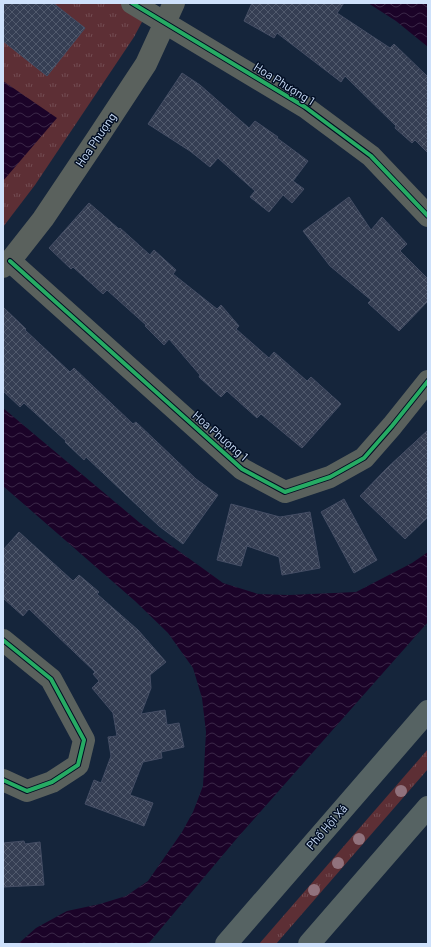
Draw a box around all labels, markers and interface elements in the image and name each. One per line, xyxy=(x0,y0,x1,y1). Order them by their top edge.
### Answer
street label: Hoa Phượng 1 xyxy=(252,59,317,107)
street label: Hoa Phượng xyxy=(72,110,118,169)
street label: Hoa Phượng 1 xyxy=(190,407,251,463)
street label: Phố Hội Xá xyxy=(303,801,350,852)

